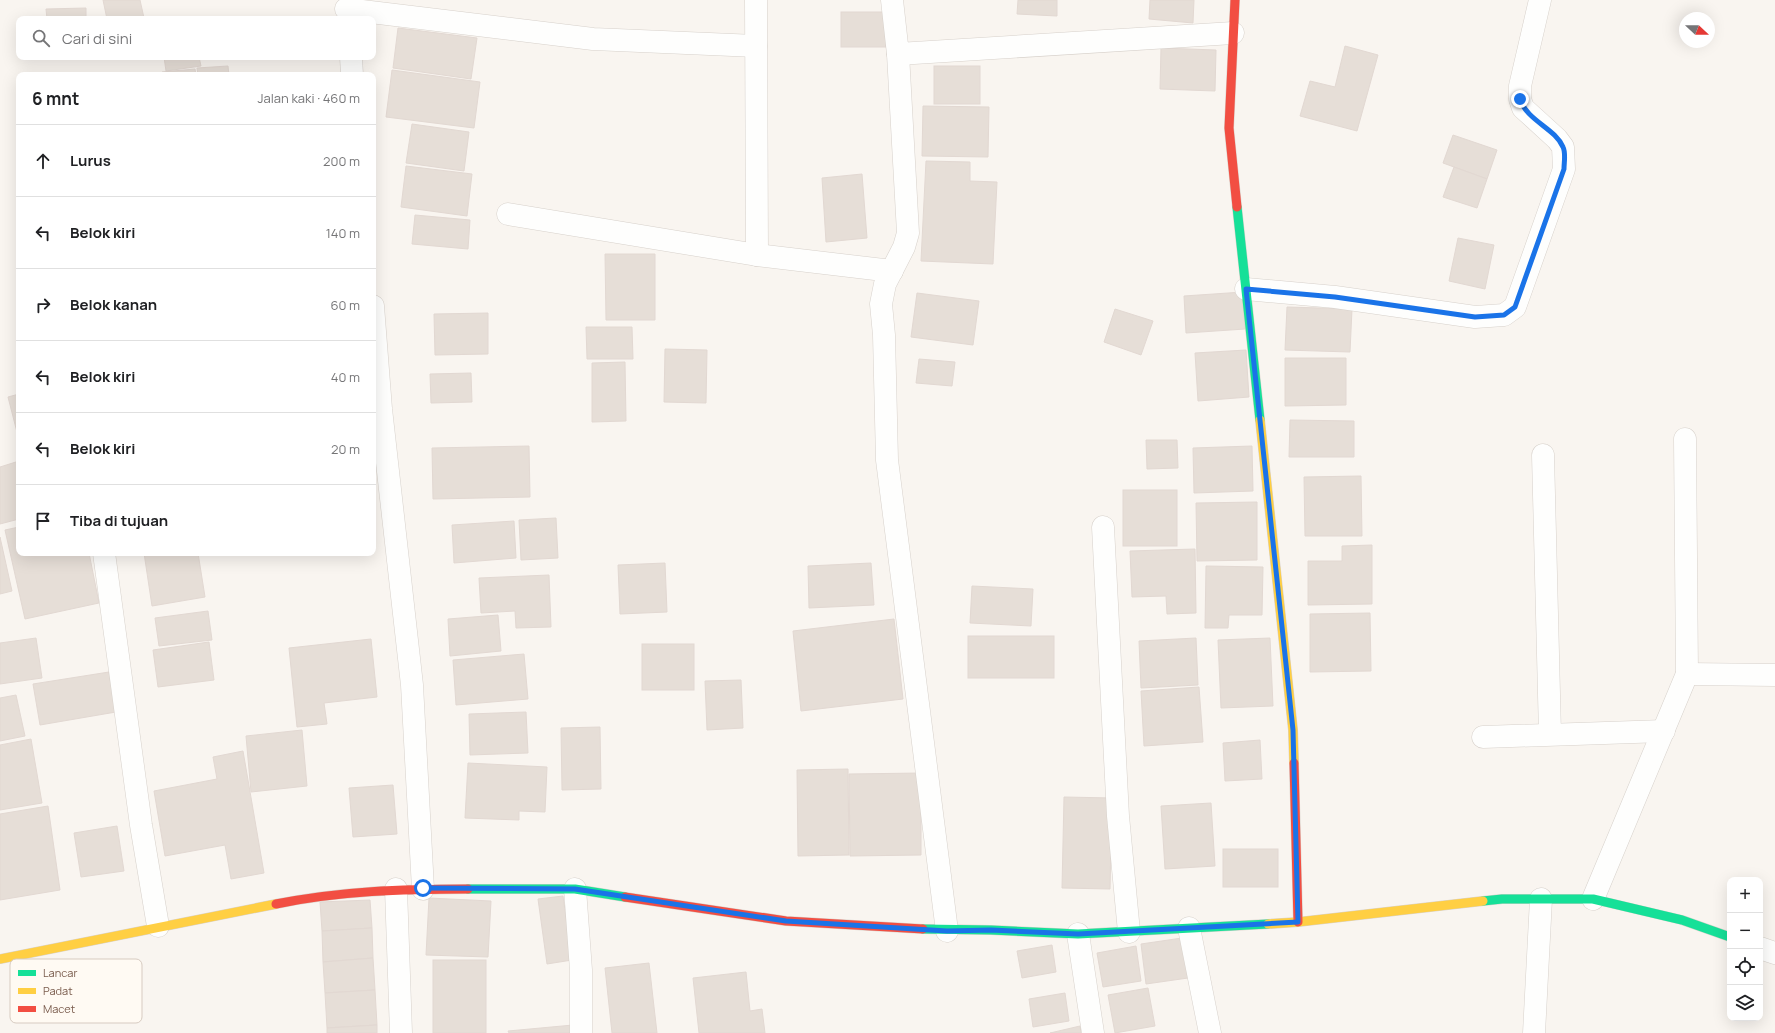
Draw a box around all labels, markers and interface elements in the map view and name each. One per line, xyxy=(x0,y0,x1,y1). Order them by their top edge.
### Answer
north arrow xyxy=(1679,12,1715,48)
search box xyxy=(16,16,376,60)
icon: search xyxy=(30,27,52,49)
text: Cari di sini xyxy=(62,28,132,49)
text: 6 mnt xyxy=(32,87,79,110)
text: Jalan kaki · 460 m xyxy=(258,89,360,107)
route end xyxy=(1511,90,1529,108)
icon: ahead xyxy=(32,150,54,172)
text: Lurus xyxy=(70,150,111,171)
text: 200 m xyxy=(323,152,360,170)
icon: left xyxy=(32,222,54,244)
text: Belok kiri xyxy=(70,222,136,243)
text: 140 m xyxy=(326,224,360,242)
icon: right xyxy=(32,294,54,316)
text: Belok kanan xyxy=(70,294,157,315)
text: 60 m xyxy=(330,296,360,314)
icon: left xyxy=(32,366,54,388)
text: Belok kiri xyxy=(70,366,136,387)
text: 40 m xyxy=(331,368,360,386)
icon: left xyxy=(32,438,54,460)
text: Belok kiri xyxy=(70,438,136,459)
text: 20 m xyxy=(331,440,360,458)
icon: arrive xyxy=(32,510,54,532)
text: Tiba di tujuan xyxy=(70,510,168,531)
map controls xyxy=(1727,877,1763,1021)
button: + xyxy=(1727,877,1763,913)
route start xyxy=(414,879,432,897)
button: − xyxy=(1727,913,1763,949)
button: locate xyxy=(1727,949,1763,985)
legend xyxy=(10,959,142,1023)
text: Lancar xyxy=(43,965,77,980)
text: Padat xyxy=(43,983,73,998)
button: layers xyxy=(1727,985,1763,1021)
text: Macet xyxy=(43,1001,75,1016)

